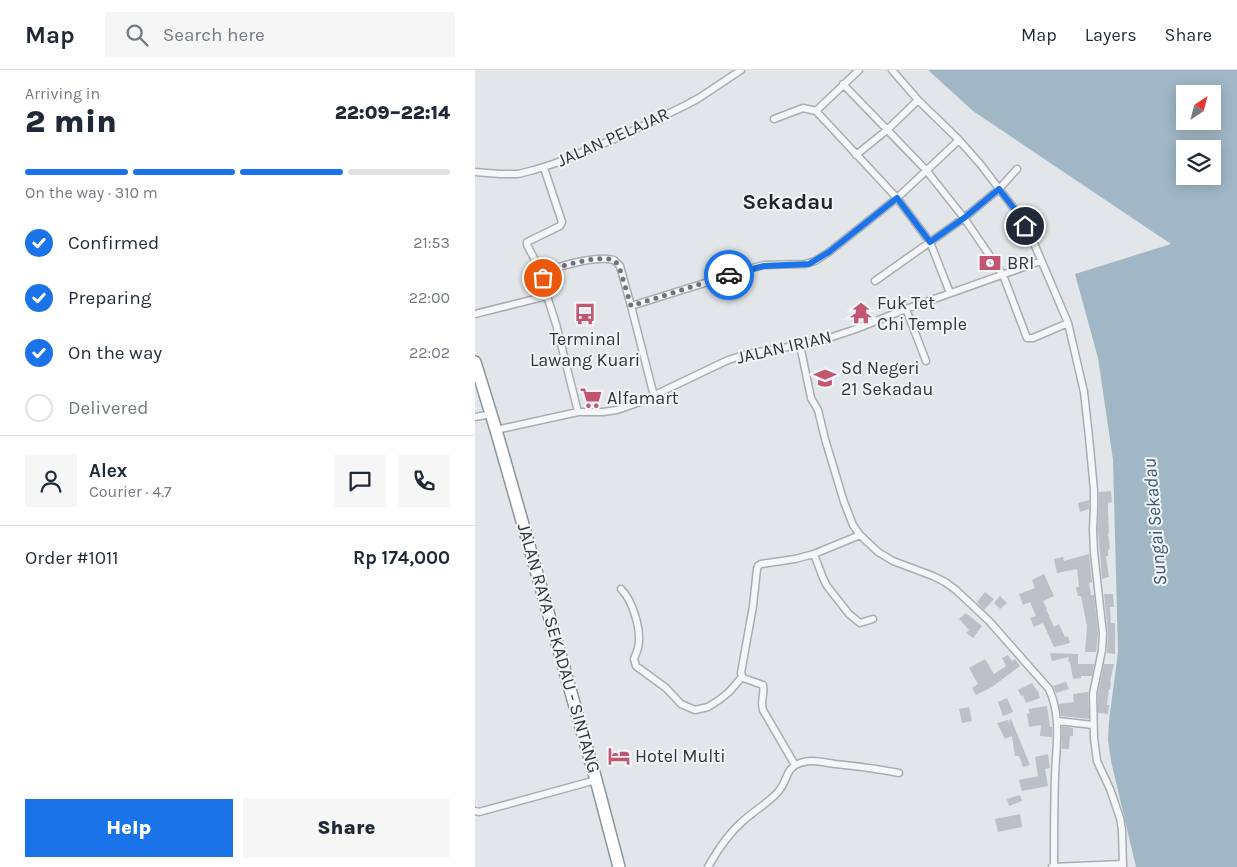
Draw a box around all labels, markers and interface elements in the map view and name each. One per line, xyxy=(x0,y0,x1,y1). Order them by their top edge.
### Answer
search box xyxy=(105,12,455,57)
text: Map xyxy=(25,21,75,49)
icon: search xyxy=(123,21,151,49)
text: Search here xyxy=(163,24,265,46)
text: Map xyxy=(1021,24,1057,46)
text: Layers xyxy=(1085,24,1137,46)
text: Share xyxy=(1165,24,1212,46)
text: Arriving in xyxy=(25,84,100,103)
north arrow xyxy=(1176,85,1221,130)
map controls xyxy=(1176,85,1221,185)
text: 22:09–22:14 xyxy=(335,102,450,124)
street label: JALAN PELAJAR xyxy=(554,102,672,172)
text: 2 min xyxy=(25,103,117,140)
button: layers xyxy=(1176,140,1221,185)
text: On the way · 310 m xyxy=(25,183,158,202)
district label: Sekadau xyxy=(742,189,834,215)
pin xyxy=(1004,205,1046,247)
icon: home xyxy=(1011,212,1039,240)
icon: check xyxy=(25,229,53,257)
text: Confirmed xyxy=(68,232,159,254)
text: 21:53 xyxy=(413,233,450,252)
courier xyxy=(704,250,754,300)
bank icon: BRI xyxy=(977,250,1003,276)
place label: BRI xyxy=(1007,252,1034,274)
pin xyxy=(522,257,564,299)
icon: car xyxy=(715,261,743,289)
icon: bag xyxy=(529,264,557,292)
icon: check xyxy=(25,284,53,312)
text: Preparing xyxy=(68,287,151,309)
text: 22:00 xyxy=(409,288,450,307)
place label: Fuk Tet Chi Temple xyxy=(877,292,967,335)
temple icon: Fuk Tet Chi Temple xyxy=(848,300,874,326)
bus stop icon: Terminal Lawang Kuari xyxy=(572,301,598,327)
street label: JALAN IRIAN xyxy=(734,325,834,369)
place label: Terminal Lawang Kuari xyxy=(530,328,640,371)
icon: check xyxy=(25,339,53,367)
text: On the way xyxy=(68,342,162,364)
text: 22:02 xyxy=(409,343,450,362)
place label: Sd Negeri 21 Sekadau xyxy=(841,357,933,400)
school or university icon: Sd Negeri 21 Sekadau xyxy=(812,365,838,391)
supermarket icon: Alfamart xyxy=(578,385,604,411)
place label: Alfamart xyxy=(607,387,679,409)
text: Delivered xyxy=(68,397,148,419)
button: person xyxy=(25,455,77,507)
button: chat xyxy=(334,455,386,507)
button: phone xyxy=(398,455,450,507)
water label: Sungai Sekadau xyxy=(1138,457,1172,587)
text: Alex xyxy=(89,460,127,482)
text: Courier · 4.7 xyxy=(89,482,172,501)
street label: JALAN RAYA SEKADAU - SINTANG xyxy=(513,521,605,775)
text: Order #1011 xyxy=(25,547,119,569)
text: Rp 174,000 xyxy=(353,547,450,569)
hotel icon: Hotel Multi xyxy=(606,743,632,769)
place label: Hotel Multi xyxy=(635,745,726,767)
button: Help xyxy=(25,799,233,857)
button: Share xyxy=(243,799,450,857)

